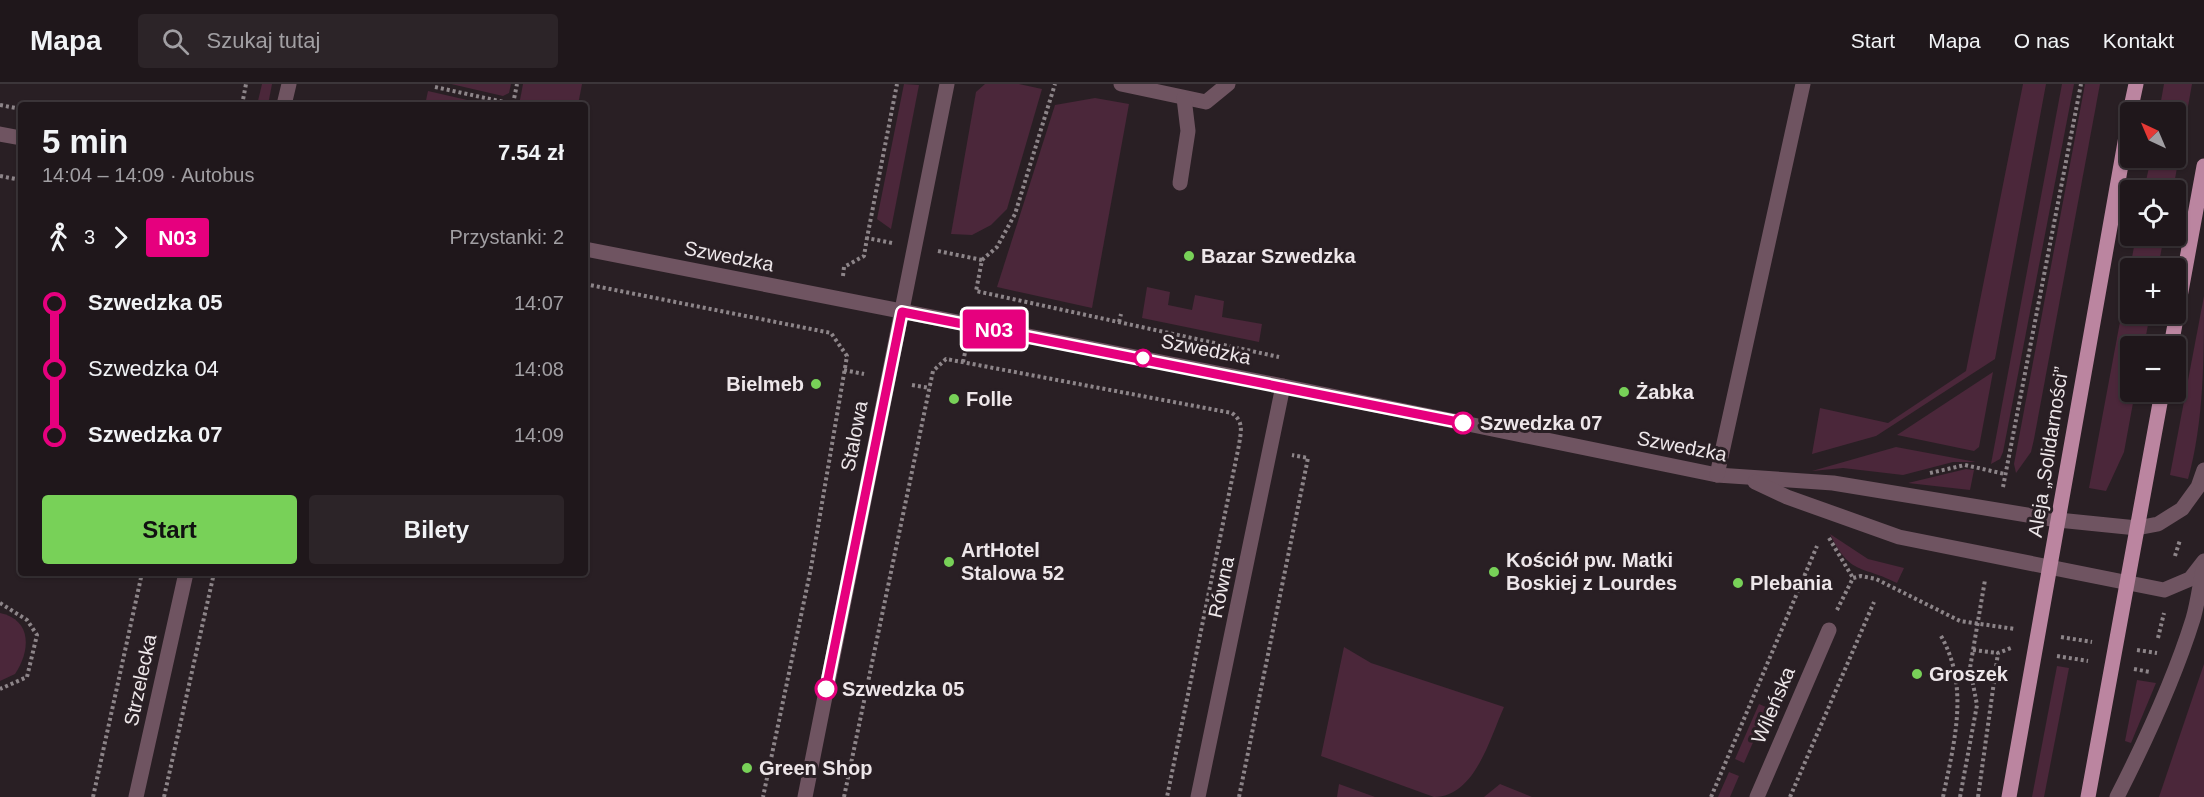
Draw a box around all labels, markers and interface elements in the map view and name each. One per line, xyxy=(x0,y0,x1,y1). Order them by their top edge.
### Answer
search box xyxy=(138,14,558,68)
text: Mapa xyxy=(30,25,102,56)
icon: search xyxy=(159,25,192,58)
text: Szukaj tutaj xyxy=(207,28,320,53)
text: Start xyxy=(1851,29,1895,52)
text: Mapa xyxy=(1928,29,1981,52)
text: O nas xyxy=(2014,29,2070,52)
text: Kontakt xyxy=(2103,29,2174,52)
north arrow xyxy=(2120,102,2186,168)
map controls xyxy=(2120,102,2186,402)
text: 5 min xyxy=(42,123,128,160)
text: 7.54 zł xyxy=(498,140,564,165)
text: 14:04 – 14:09 · Autobus xyxy=(42,164,254,186)
button: locate xyxy=(2120,180,2186,246)
icon: walk xyxy=(42,221,75,254)
icon: forward xyxy=(104,221,137,254)
text: 3 xyxy=(84,226,95,248)
text: N03 xyxy=(158,226,197,249)
text: Przystanki: 2 xyxy=(450,226,564,248)
street label: Szwedzka xyxy=(682,237,777,276)
place label: Bazar Szwedzka xyxy=(1201,245,1356,267)
marker: Bazar Szwedzka xyxy=(1182,249,1196,263)
button: + xyxy=(2120,258,2186,324)
text: Szwedzka 05 xyxy=(88,290,223,315)
text: 14:07 xyxy=(514,292,564,314)
line badge: N03 xyxy=(960,310,1028,348)
text: N03 xyxy=(975,318,1013,341)
street label: Szwedzka xyxy=(1159,330,1254,369)
button: − xyxy=(2120,336,2186,402)
unlabelled marker xyxy=(1134,349,1152,367)
text: Szwedzka 04 xyxy=(88,356,219,381)
text: 14:08 xyxy=(514,358,564,380)
street label: Aleja „Solidarności” xyxy=(2024,365,2072,539)
place label: Bielmeb xyxy=(726,373,804,395)
marker: Bielmeb xyxy=(809,377,823,391)
place label: Żabka xyxy=(1636,381,1695,403)
marker: Żabka xyxy=(1617,385,1631,399)
place label: Folle xyxy=(966,388,1013,410)
marker: Folle xyxy=(947,392,961,406)
street label: Stalowa xyxy=(836,398,872,473)
marker: Szwedzka 07 xyxy=(1452,412,1474,434)
place label: Szwedzka 07 xyxy=(1480,412,1602,434)
text: Szwedzka 07 xyxy=(88,422,223,447)
text: 14:09 xyxy=(514,424,564,446)
street label: Szwedzka xyxy=(1635,427,1730,466)
button: Start xyxy=(42,495,297,564)
button: Bilety xyxy=(309,495,564,564)
place label: ArtHotel Stalowa 52 xyxy=(961,539,1064,584)
place label: Kościół pw. Matki Boskiej z Lourdes xyxy=(1506,549,1677,594)
street label: Równa xyxy=(1204,553,1238,620)
marker: ArtHotel Stalowa 52 xyxy=(942,555,956,569)
marker: Kościół pw. Matki Boskiej z Lourdes xyxy=(1487,565,1501,579)
place label: Plebania xyxy=(1750,572,1833,594)
marker: Plebania xyxy=(1731,576,1745,590)
street label: Strzelecka xyxy=(120,631,161,728)
street label: Wileńska xyxy=(1747,663,1799,747)
place label: Groszek xyxy=(1929,663,2009,685)
marker: Groszek xyxy=(1910,667,1924,681)
marker: Szwedzka 05 xyxy=(815,678,837,700)
place label: Szwedzka 05 xyxy=(842,678,964,700)
place label: Green Shop xyxy=(759,757,872,779)
marker: Green Shop xyxy=(740,761,754,775)

